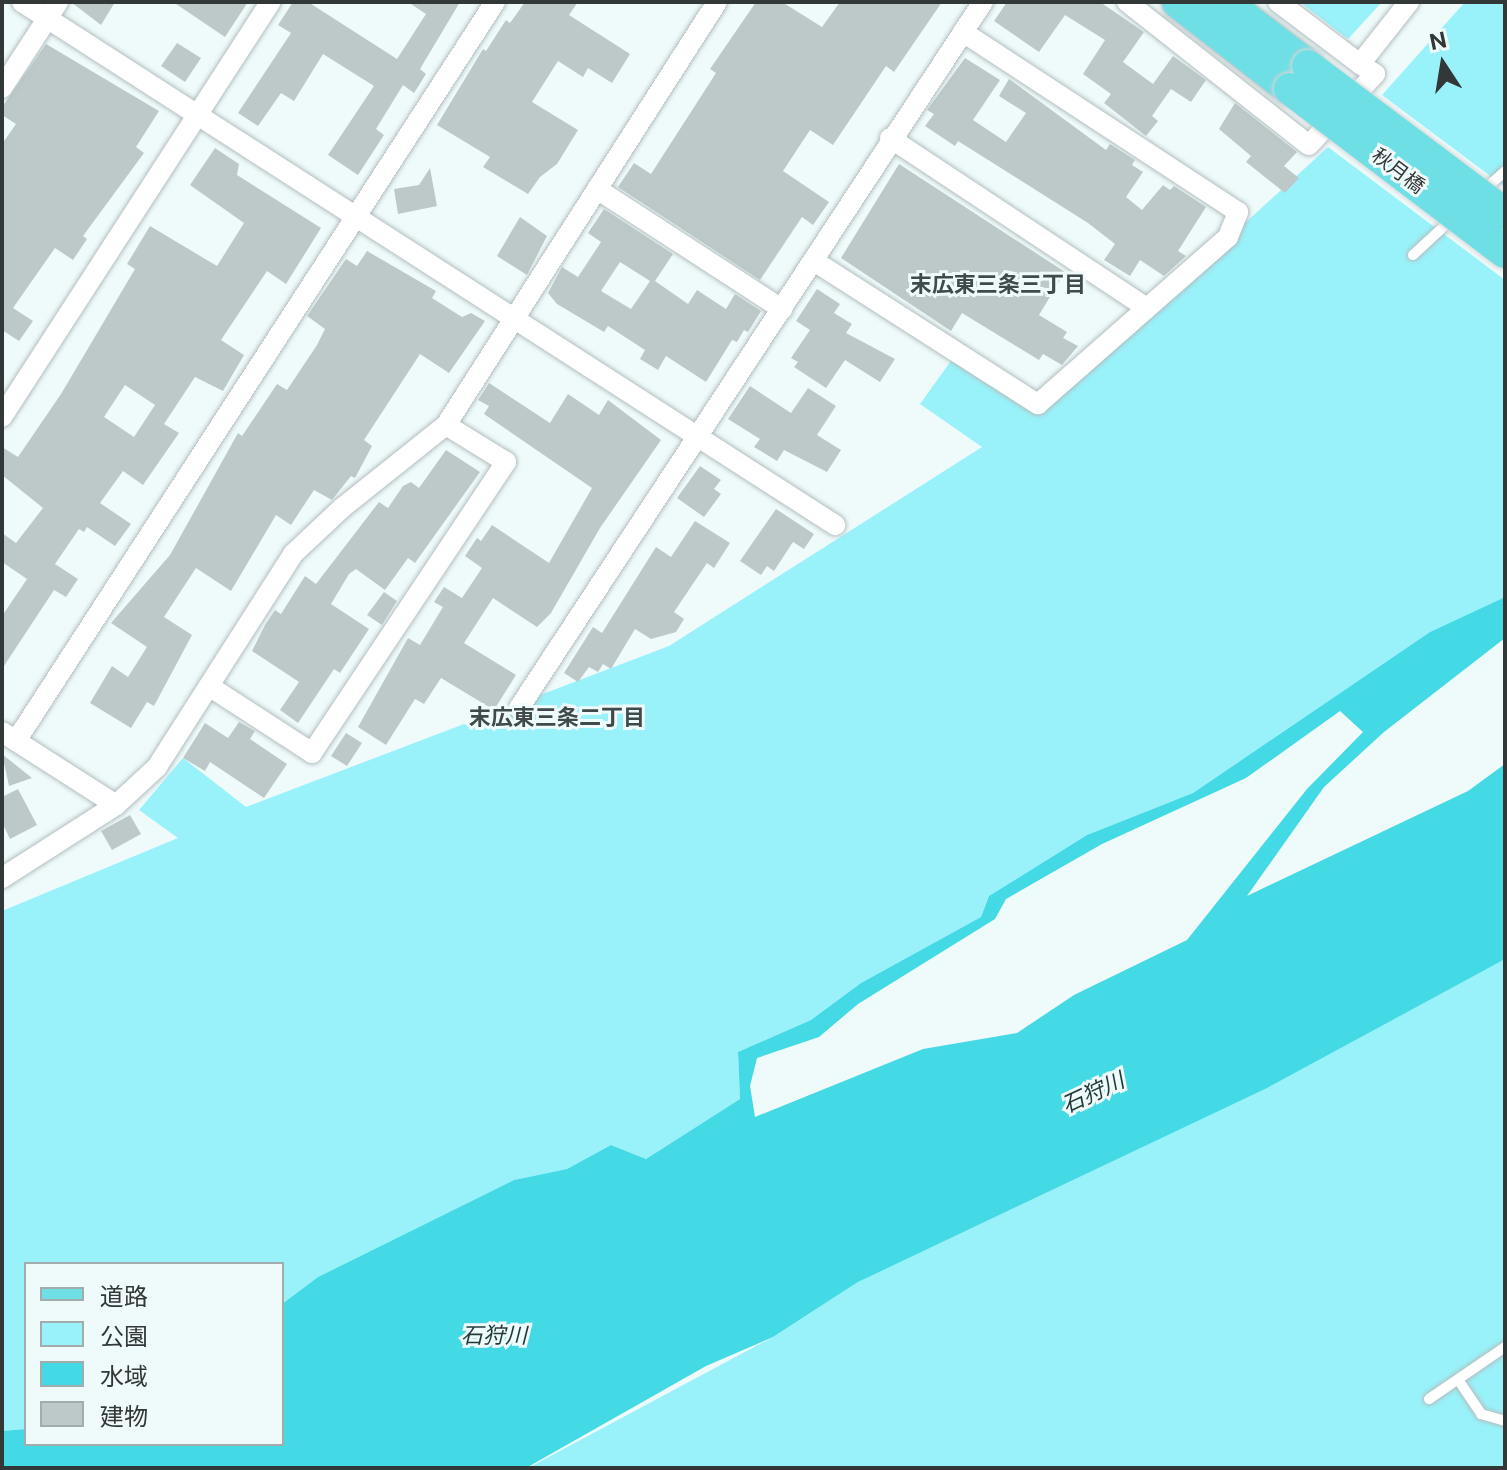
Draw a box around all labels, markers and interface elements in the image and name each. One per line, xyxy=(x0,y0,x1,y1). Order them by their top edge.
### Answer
north arrow xyxy=(1403,24,1483,104)
text: N xyxy=(1427,26,1449,55)
street label: 秋月橋 xyxy=(1367,143,1429,199)
district label: 末広東三条三丁目 xyxy=(910,272,1086,298)
district label: 末広東三条二丁目 xyxy=(469,705,645,731)
water label: 石狩川 xyxy=(1058,1067,1128,1119)
legend xyxy=(24,1262,284,1446)
text: 道路 xyxy=(100,1282,148,1310)
text: 公園 xyxy=(100,1322,148,1350)
water label: 石狩川 xyxy=(461,1323,527,1349)
text: 水域 xyxy=(100,1362,148,1390)
text: 建物 xyxy=(100,1402,148,1430)

